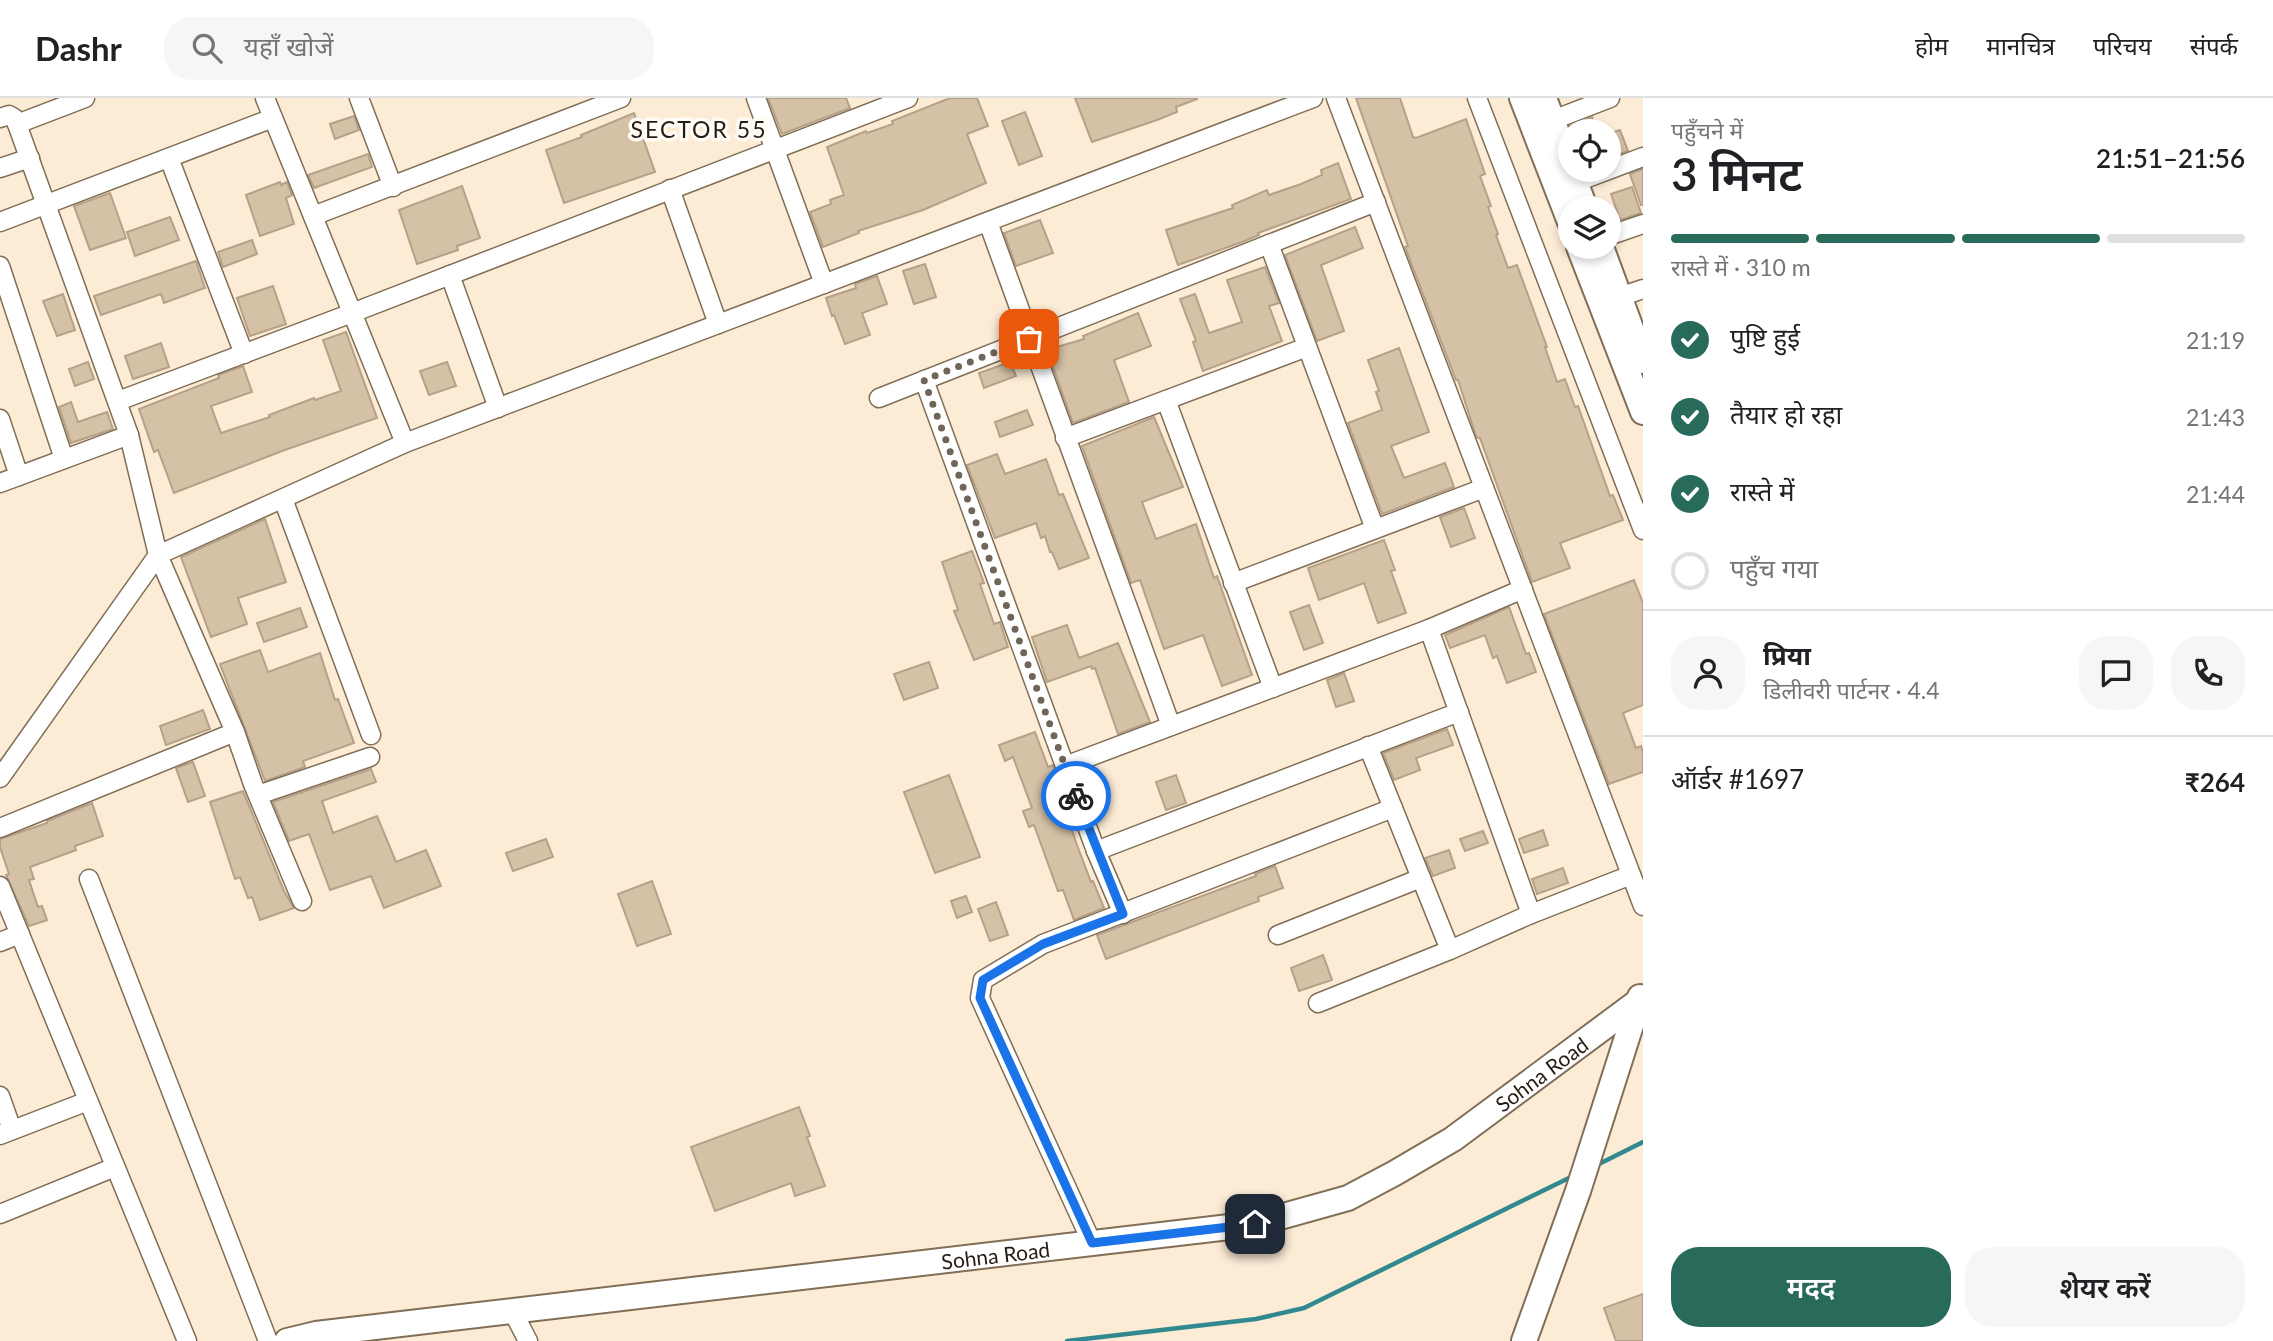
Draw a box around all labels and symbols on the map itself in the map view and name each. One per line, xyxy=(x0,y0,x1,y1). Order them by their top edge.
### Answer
district label: SECTOR 55 xyxy=(630,115,768,143)
pin xyxy=(999,309,1059,369)
courier xyxy=(1041,761,1111,831)
street label: Sohna Road xyxy=(1490,1031,1592,1116)
pin xyxy=(1225,1194,1285,1254)
street label: Sohna Road xyxy=(940,1236,1051,1273)

